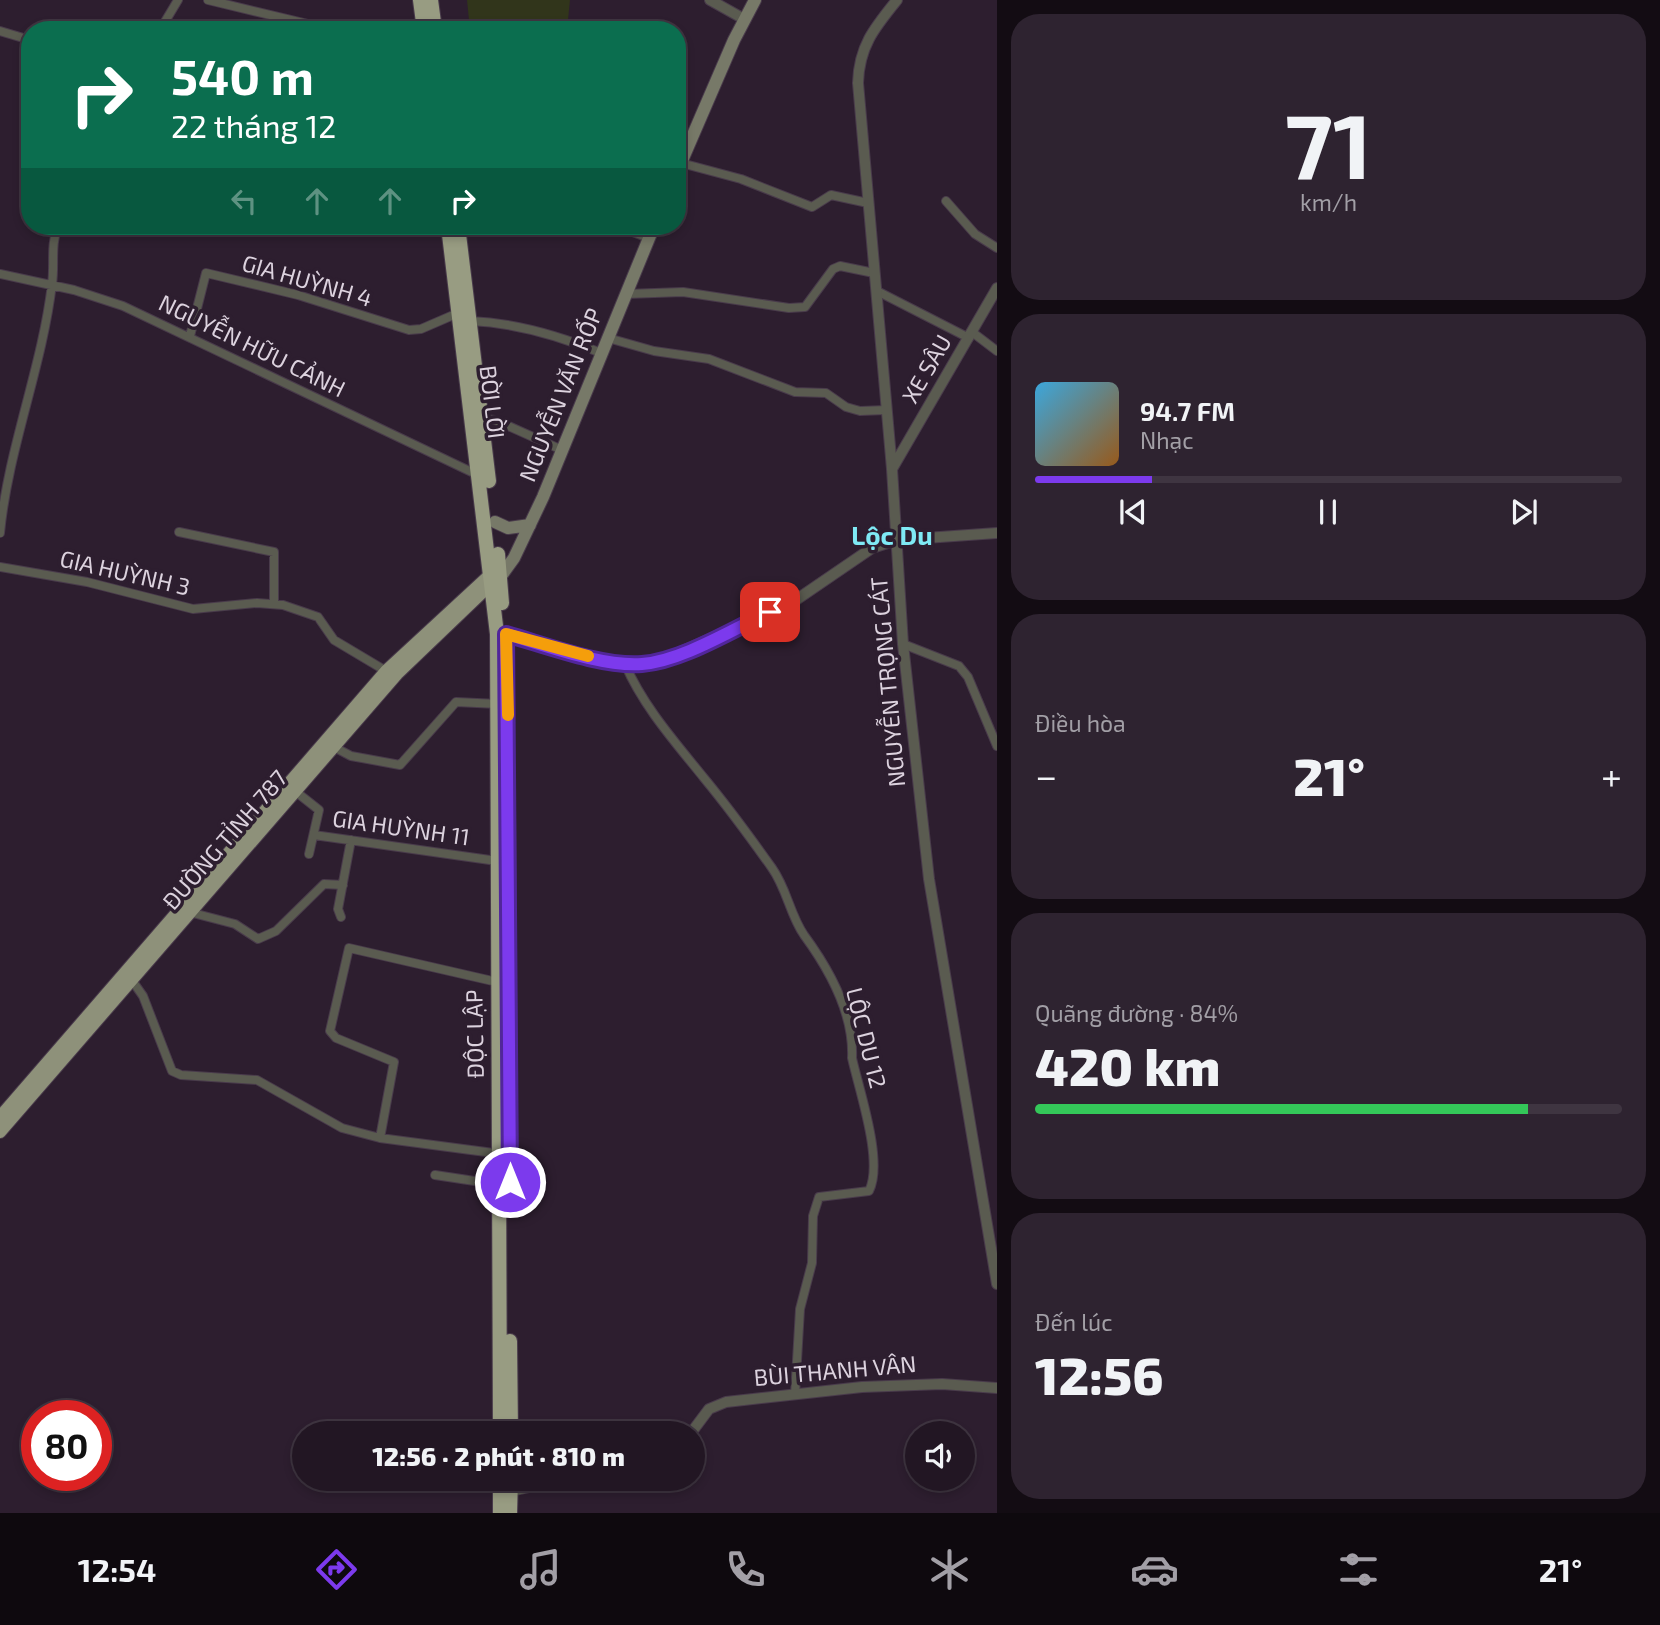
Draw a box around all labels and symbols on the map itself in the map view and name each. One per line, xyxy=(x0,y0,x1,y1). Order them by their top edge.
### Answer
street label: GIA HUỲNH 4 xyxy=(239,248,376,312)
street label: NGUYỄN HỮU CẢNH xyxy=(155,286,351,402)
street label: NGUYỄN VĂN RỐP xyxy=(511,303,608,485)
street label: XE SÂU xyxy=(895,329,957,408)
street label: BỜI LỜI xyxy=(475,364,511,440)
district label: Lộc Du xyxy=(851,519,933,550)
street label: GIA HUỲNH 3 xyxy=(57,543,193,601)
street label: NGUYỄN TRỌNG CÁT xyxy=(862,576,910,788)
pin xyxy=(740,582,800,642)
street label: ĐƯỜNG TỈNH 787 xyxy=(155,763,293,915)
street label: GIA HUỲNH 11 xyxy=(331,804,471,850)
street label: LỘC DU 12 xyxy=(841,984,893,1091)
street label: ĐỘC LẬP xyxy=(459,989,489,1079)
position arrow xyxy=(473,1145,547,1219)
street label: BÙI THANH VÂN xyxy=(752,1349,917,1391)
speed limit sign: 80 xyxy=(21,1400,112,1491)

